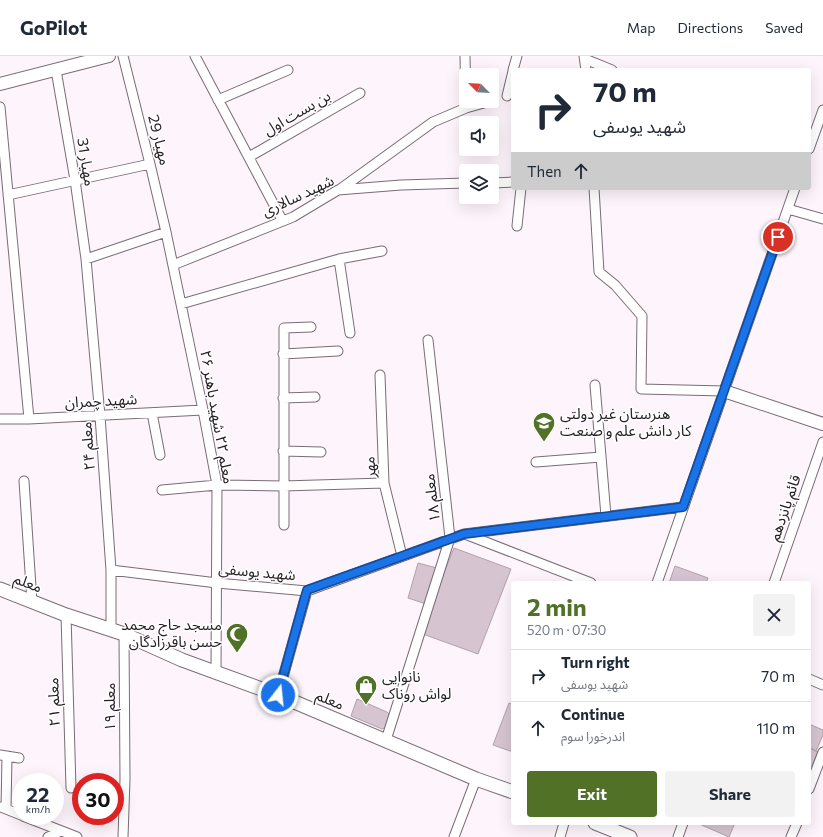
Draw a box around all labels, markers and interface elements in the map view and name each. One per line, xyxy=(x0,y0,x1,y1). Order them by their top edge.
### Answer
text: GoPilot xyxy=(20,16,87,39)
text: Map xyxy=(627,19,656,36)
text: Directions xyxy=(678,19,743,36)
text: Saved xyxy=(765,19,803,36)
north arrow xyxy=(459,68,499,108)
map controls xyxy=(459,68,499,204)
text: 70 m xyxy=(593,74,657,108)
icon: right xyxy=(527,84,579,136)
street label: بن بست اول xyxy=(260,86,334,139)
street label: مهیار 29 xyxy=(144,113,175,167)
text: شهید یوسفی xyxy=(593,115,686,137)
button: sound xyxy=(459,116,499,156)
street label: مهیار 31 xyxy=(73,136,100,188)
icon: ahead xyxy=(570,160,592,182)
text: Then xyxy=(527,162,562,180)
button: layers xyxy=(459,164,499,204)
street label: شهید سالاری xyxy=(259,170,337,221)
pin xyxy=(761,220,795,254)
icon: arrive xyxy=(767,226,789,248)
street label: معلم ۲۲ شهید باهنر ۲۶ xyxy=(194,349,239,486)
street label: شهید چمران xyxy=(64,389,138,413)
place label: هنرستان غیر دولتی کار دانش علم و صنعت xyxy=(560,404,692,442)
school or university icon: هنرستان غیر دولتی کار دانش علم و صنعت xyxy=(531,410,557,443)
street label: معلم ۲۴ xyxy=(76,421,101,471)
street label: مهر xyxy=(359,456,380,479)
street label: قائم پانزدهم xyxy=(764,472,807,544)
street label: معلم ۱۸ xyxy=(419,473,446,523)
street label: شهید یوسفی xyxy=(218,559,297,584)
street label: معلم xyxy=(11,569,45,598)
text: 2 min xyxy=(527,592,587,621)
button: close xyxy=(753,594,795,636)
place label: مسجد حاج محمد حسن باقرزادگان xyxy=(121,615,222,651)
mosque icon: مسجد حاج محمد حسن باقرزادگان xyxy=(224,621,250,654)
text: 520 m · 07:30 xyxy=(527,622,606,638)
text: Turn right xyxy=(561,653,630,671)
icon: right xyxy=(527,665,549,687)
place label: نانوایی لواش روناک xyxy=(382,667,451,703)
text: 70 m xyxy=(761,667,795,685)
shop icon: نانوایی لواش روناک xyxy=(353,673,379,706)
position arrow xyxy=(257,674,299,716)
text: شهید یوسفی xyxy=(561,676,628,692)
street label: معلم ۲۱ xyxy=(43,677,66,727)
street label: معلم ۱۹ xyxy=(100,683,121,731)
street label: معلم xyxy=(313,685,347,716)
text: Continue xyxy=(561,705,625,723)
icon: ahead xyxy=(527,717,549,739)
text: 110 m xyxy=(756,719,795,737)
text: اندرخورا سوم xyxy=(561,728,625,744)
button: Exit xyxy=(527,771,657,817)
button: Share xyxy=(665,771,795,817)
speed limit sign: 30 xyxy=(72,773,124,825)
text: 22 xyxy=(27,782,49,806)
text: km/h xyxy=(26,803,50,815)

